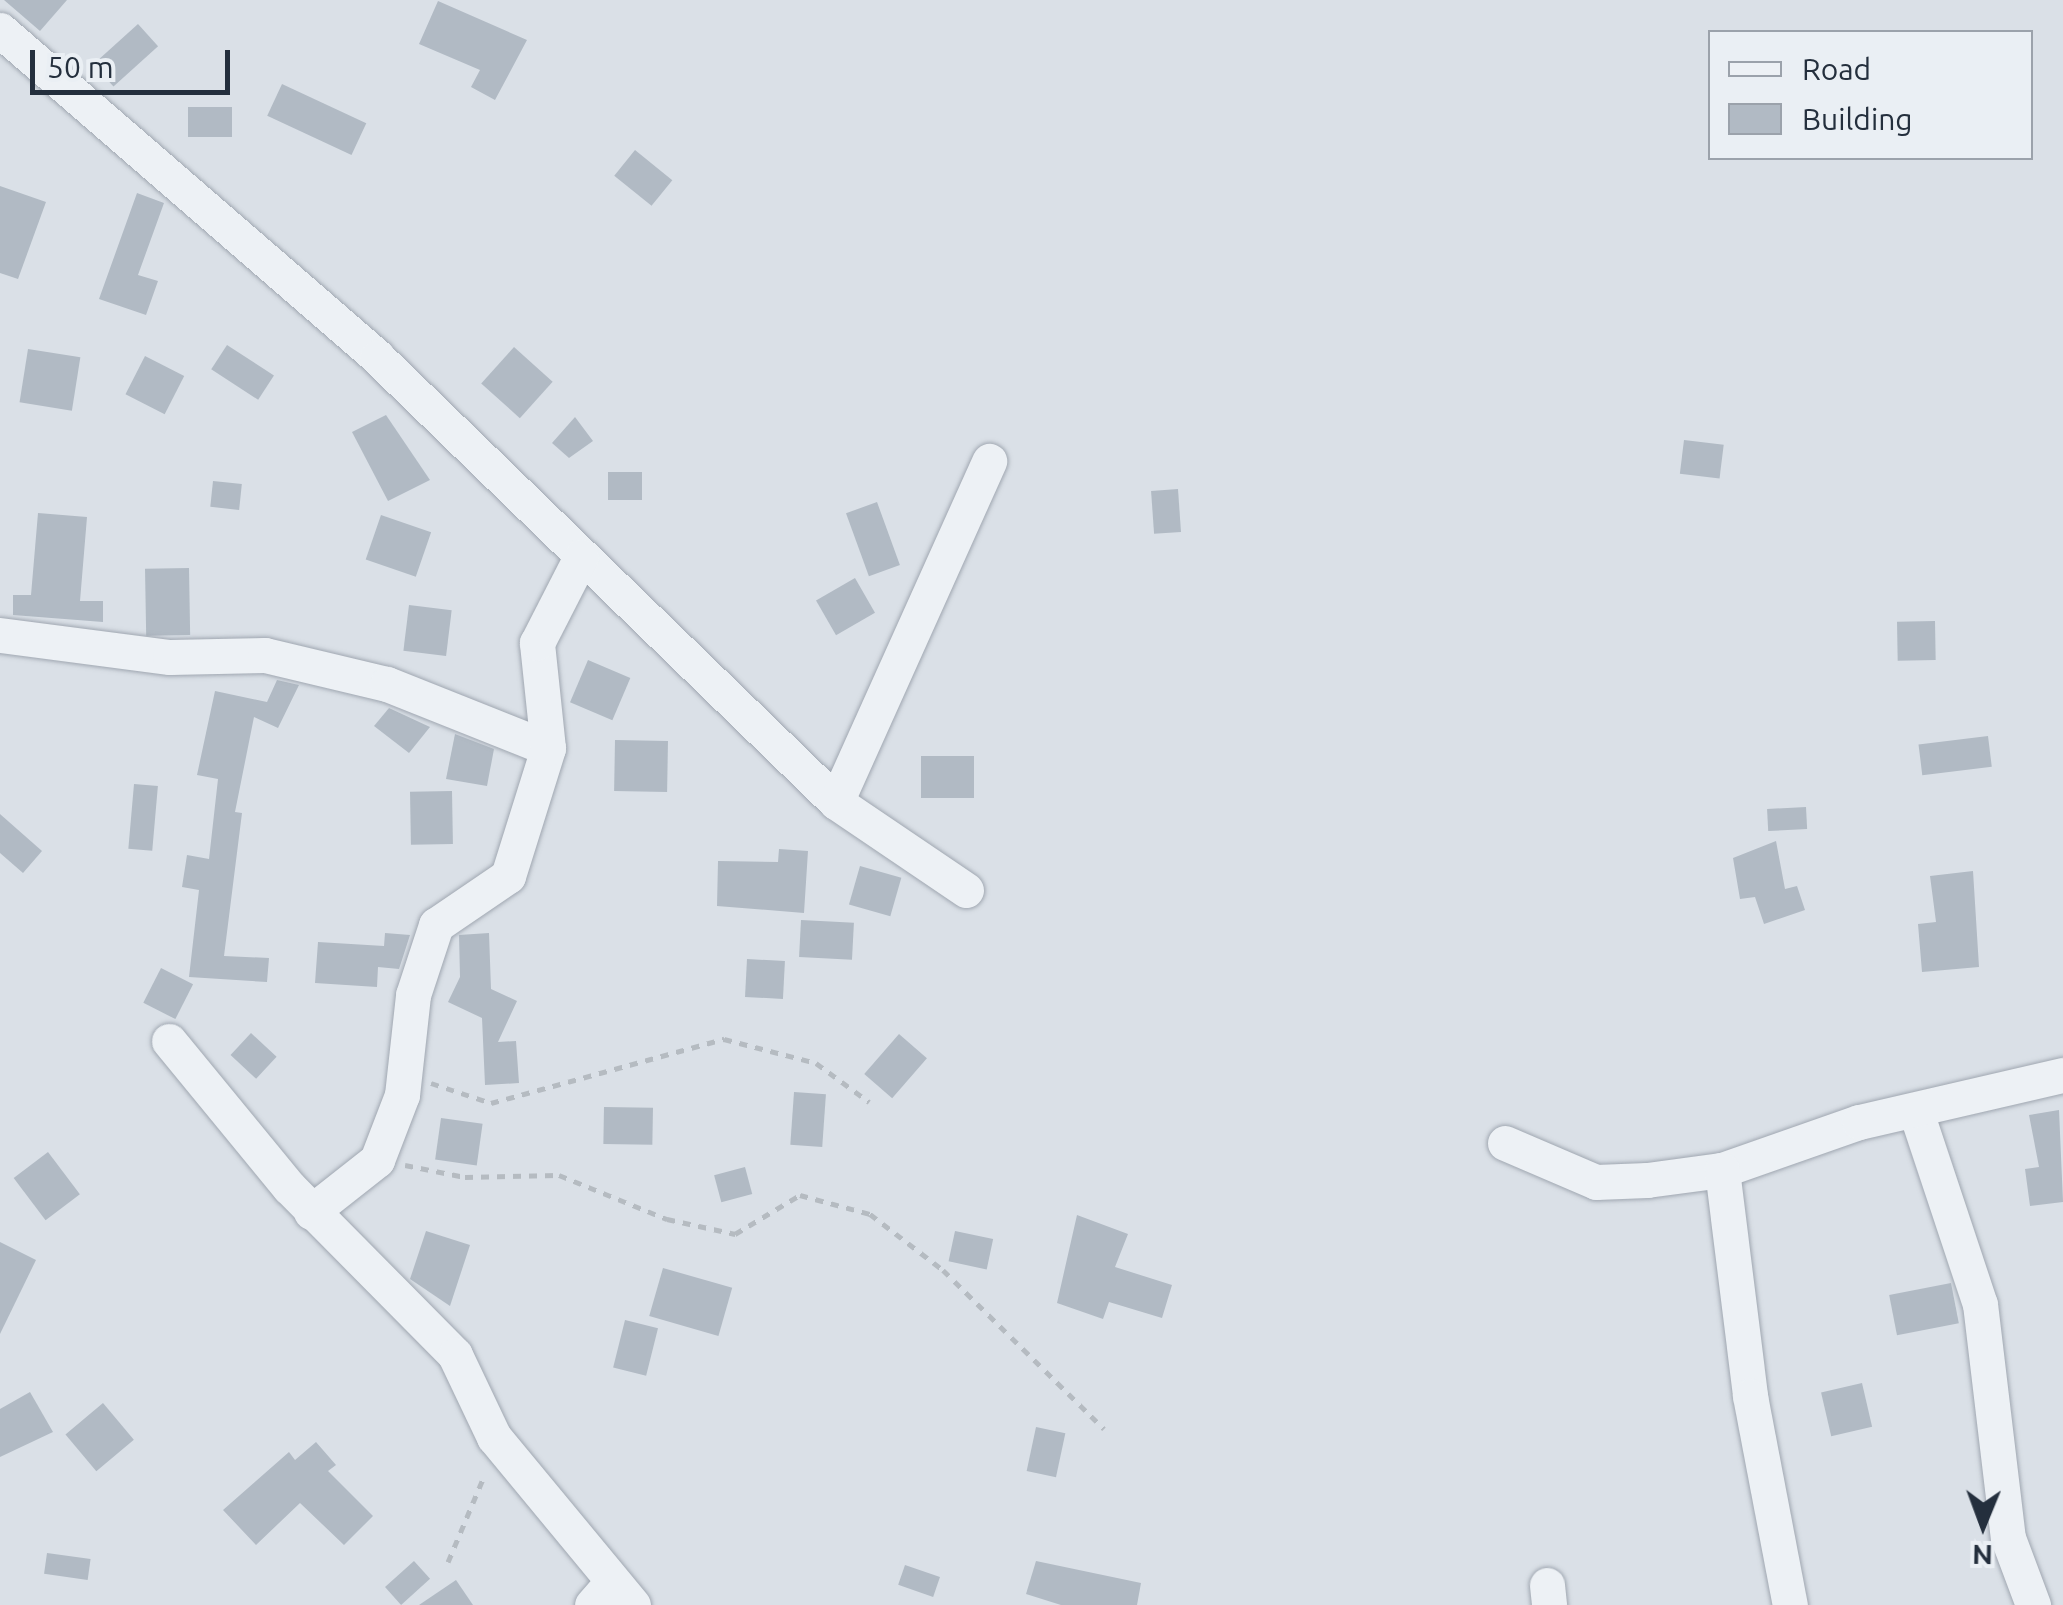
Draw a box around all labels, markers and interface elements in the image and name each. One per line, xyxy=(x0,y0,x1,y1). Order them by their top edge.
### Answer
scale bar xyxy=(35,30,235,92)
legend xyxy=(1708,30,2033,160)
text: 50 m xyxy=(47,50,114,84)
text: Road xyxy=(1802,52,1871,86)
text: Building xyxy=(1802,102,1913,136)
north arrow xyxy=(1933,1475,2033,1575)
text: N xyxy=(1972,1540,1993,1571)

